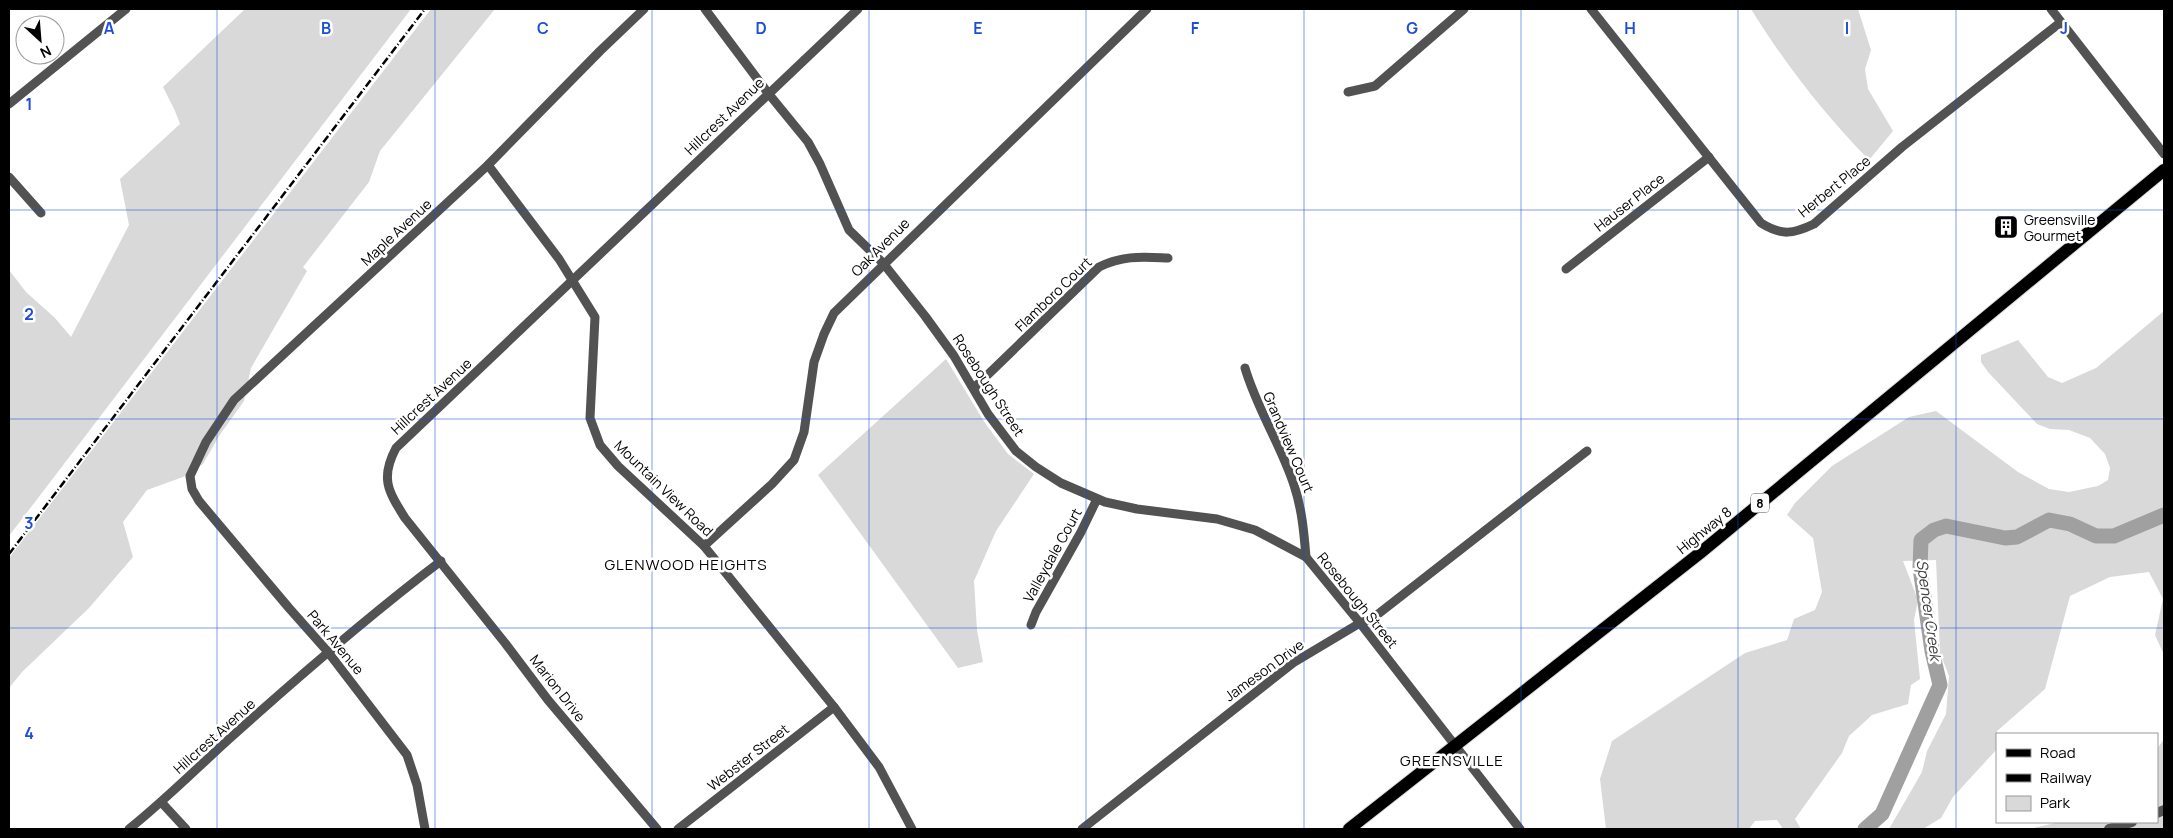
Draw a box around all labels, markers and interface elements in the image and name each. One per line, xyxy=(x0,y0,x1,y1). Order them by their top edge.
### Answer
north arrow xyxy=(15,15,65,65)
text: A xyxy=(104,17,115,39)
text: B xyxy=(321,17,331,39)
text: C xyxy=(537,17,549,39)
text: D xyxy=(755,17,767,39)
text: E xyxy=(973,17,983,39)
text: F xyxy=(1191,17,1200,39)
text: G xyxy=(1406,17,1418,39)
text: H xyxy=(1624,17,1636,39)
text: I xyxy=(1845,17,1849,39)
text: J xyxy=(2060,17,2068,39)
text: N xyxy=(37,41,55,63)
street label: Hillcrest Avenue xyxy=(680,73,768,159)
text: 1 xyxy=(25,93,33,115)
street label: Herbert Place xyxy=(1794,151,1874,221)
street label: Hauser Place xyxy=(1590,169,1668,235)
street label: Maple Avenue xyxy=(357,194,435,270)
place label: Greensville Gourmet xyxy=(2024,210,2095,245)
street label: Oak Avenue xyxy=(847,214,913,280)
building icon: Greensville Gourmet xyxy=(1993,214,2019,240)
street label: Flamboro Court xyxy=(1011,252,1096,335)
text: 2 xyxy=(24,303,34,325)
street label: Rosebough Street xyxy=(949,330,1029,440)
street label: Hillcrest Avenue xyxy=(387,354,475,438)
street label: Grandview Court xyxy=(1259,389,1319,496)
street label: Mountain View Road xyxy=(610,436,718,540)
road number: 8 xyxy=(1751,493,1769,512)
street label: Highway 8 xyxy=(1673,502,1735,558)
street label: Valleydale Court xyxy=(1018,504,1086,605)
text: 3 xyxy=(24,512,34,534)
street label: Rosebough Street xyxy=(1313,548,1403,652)
district label: GLENWOOD HEIGHTS xyxy=(605,554,767,575)
water label: Spencer Creek xyxy=(1912,558,1947,664)
street label: Park Avenue xyxy=(303,606,369,678)
street label: Jameson Drive xyxy=(1220,635,1308,705)
street label: Marion Drive xyxy=(526,651,590,725)
street label: Hillcrest Avenue xyxy=(169,694,259,778)
street label: Webster Street xyxy=(703,719,793,795)
text: 4 xyxy=(24,722,34,744)
legend xyxy=(1996,733,2158,823)
text: Road xyxy=(2040,742,2076,763)
district label: GREENSVILLE xyxy=(1400,750,1504,771)
text: Railway xyxy=(2040,767,2092,788)
text: Park xyxy=(2040,792,2070,813)

